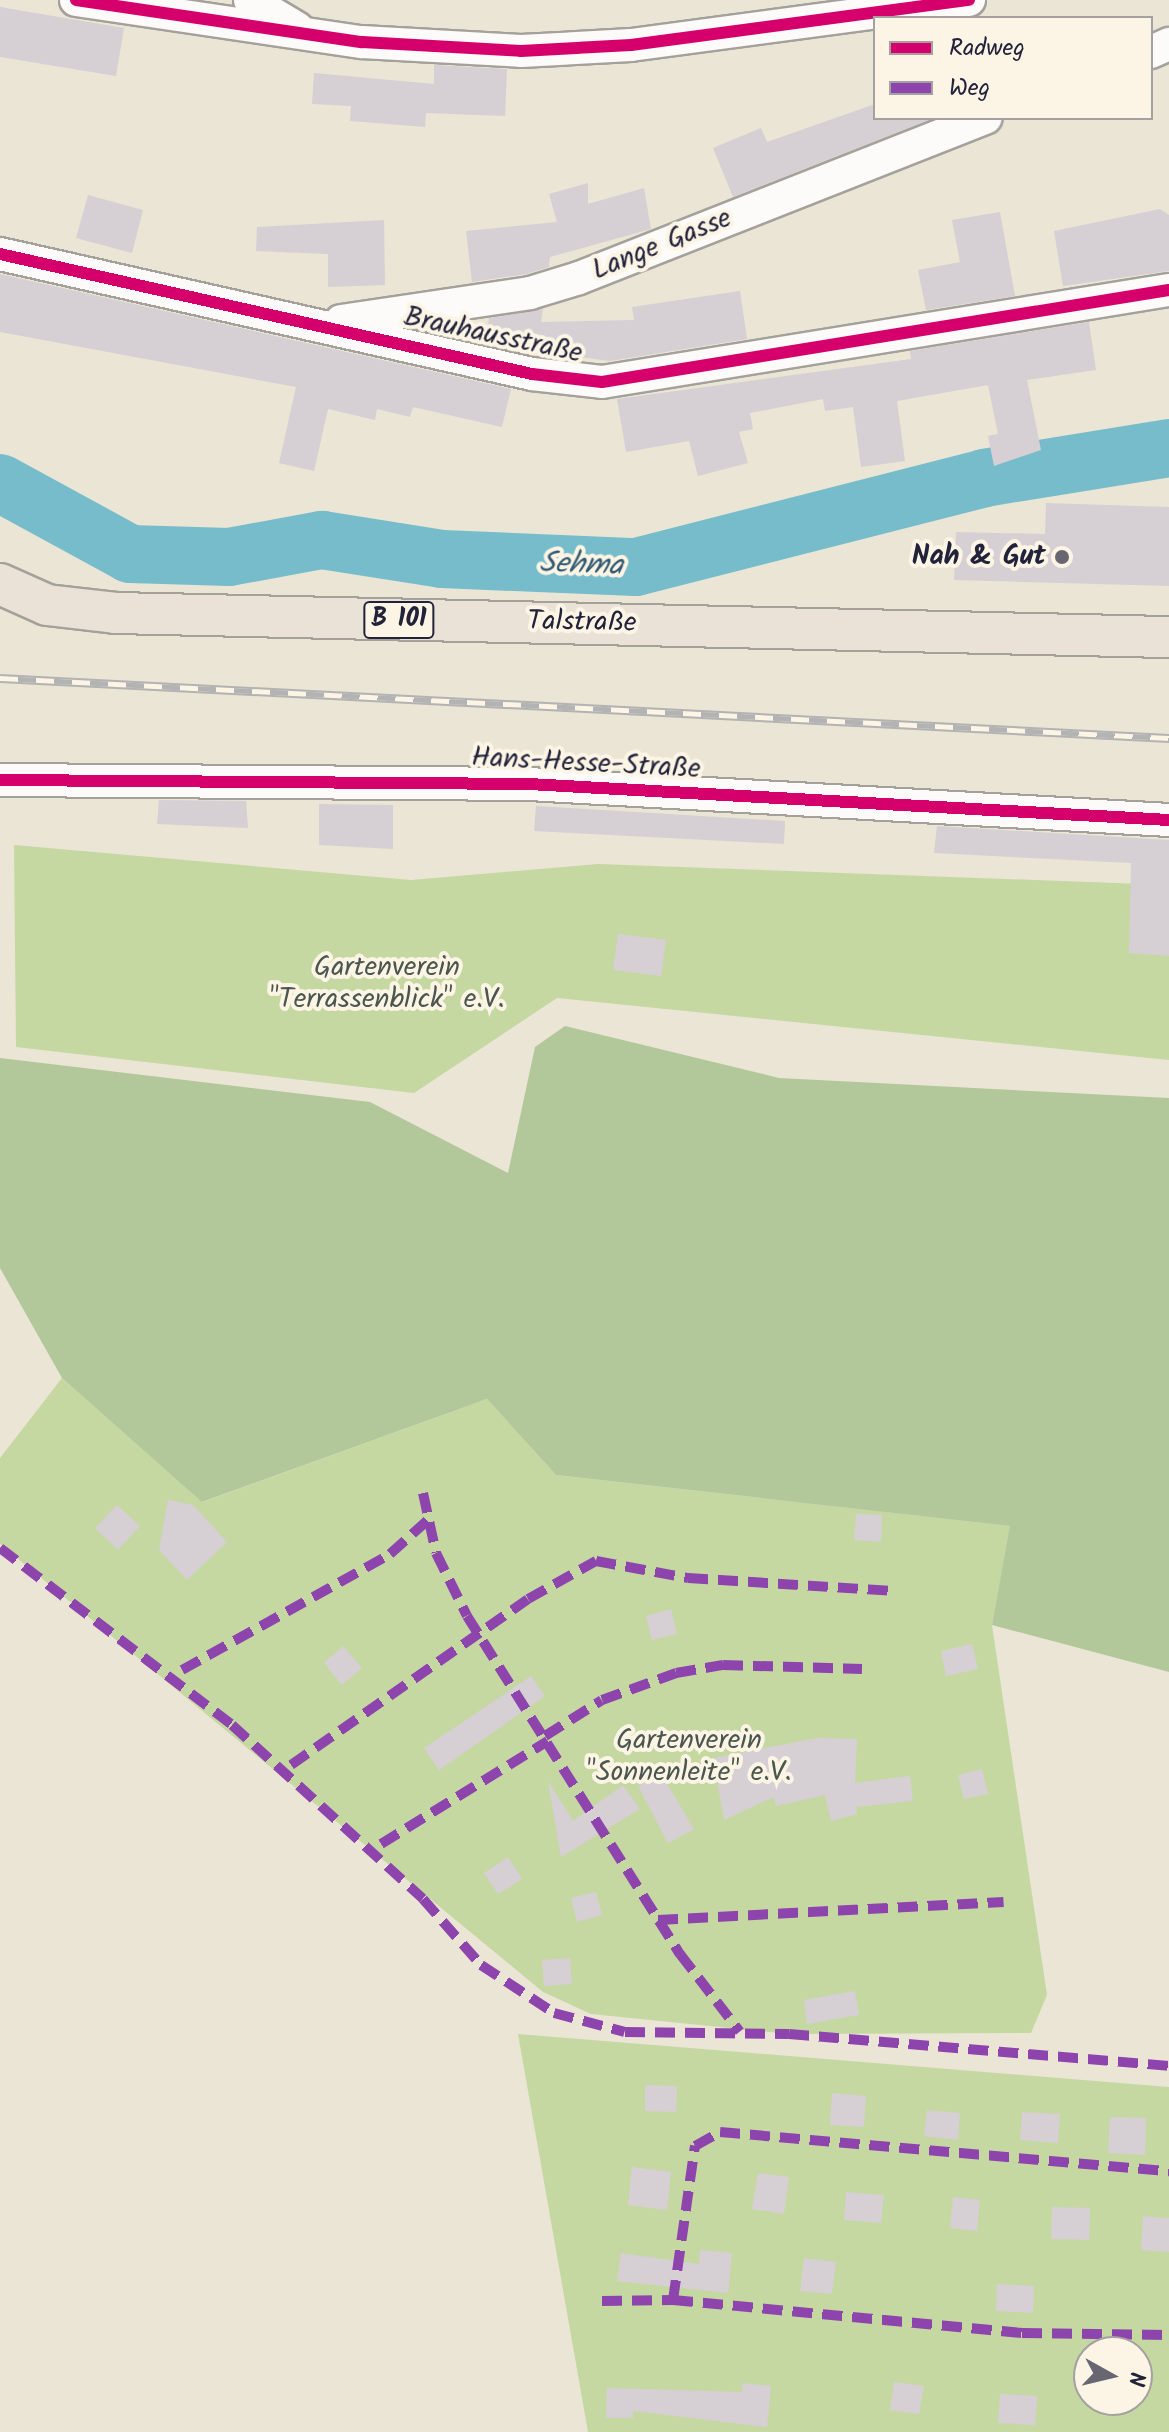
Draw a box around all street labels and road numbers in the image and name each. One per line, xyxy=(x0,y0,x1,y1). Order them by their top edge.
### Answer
street label: Lange Gasse xyxy=(587,202,737,288)
street label: Brauhausstraße xyxy=(401,301,585,371)
road number: B 101 xyxy=(363,598,435,642)
street label: Talstraße xyxy=(527,605,637,641)
street label: Hans-Hesse-Straße xyxy=(471,741,701,787)

